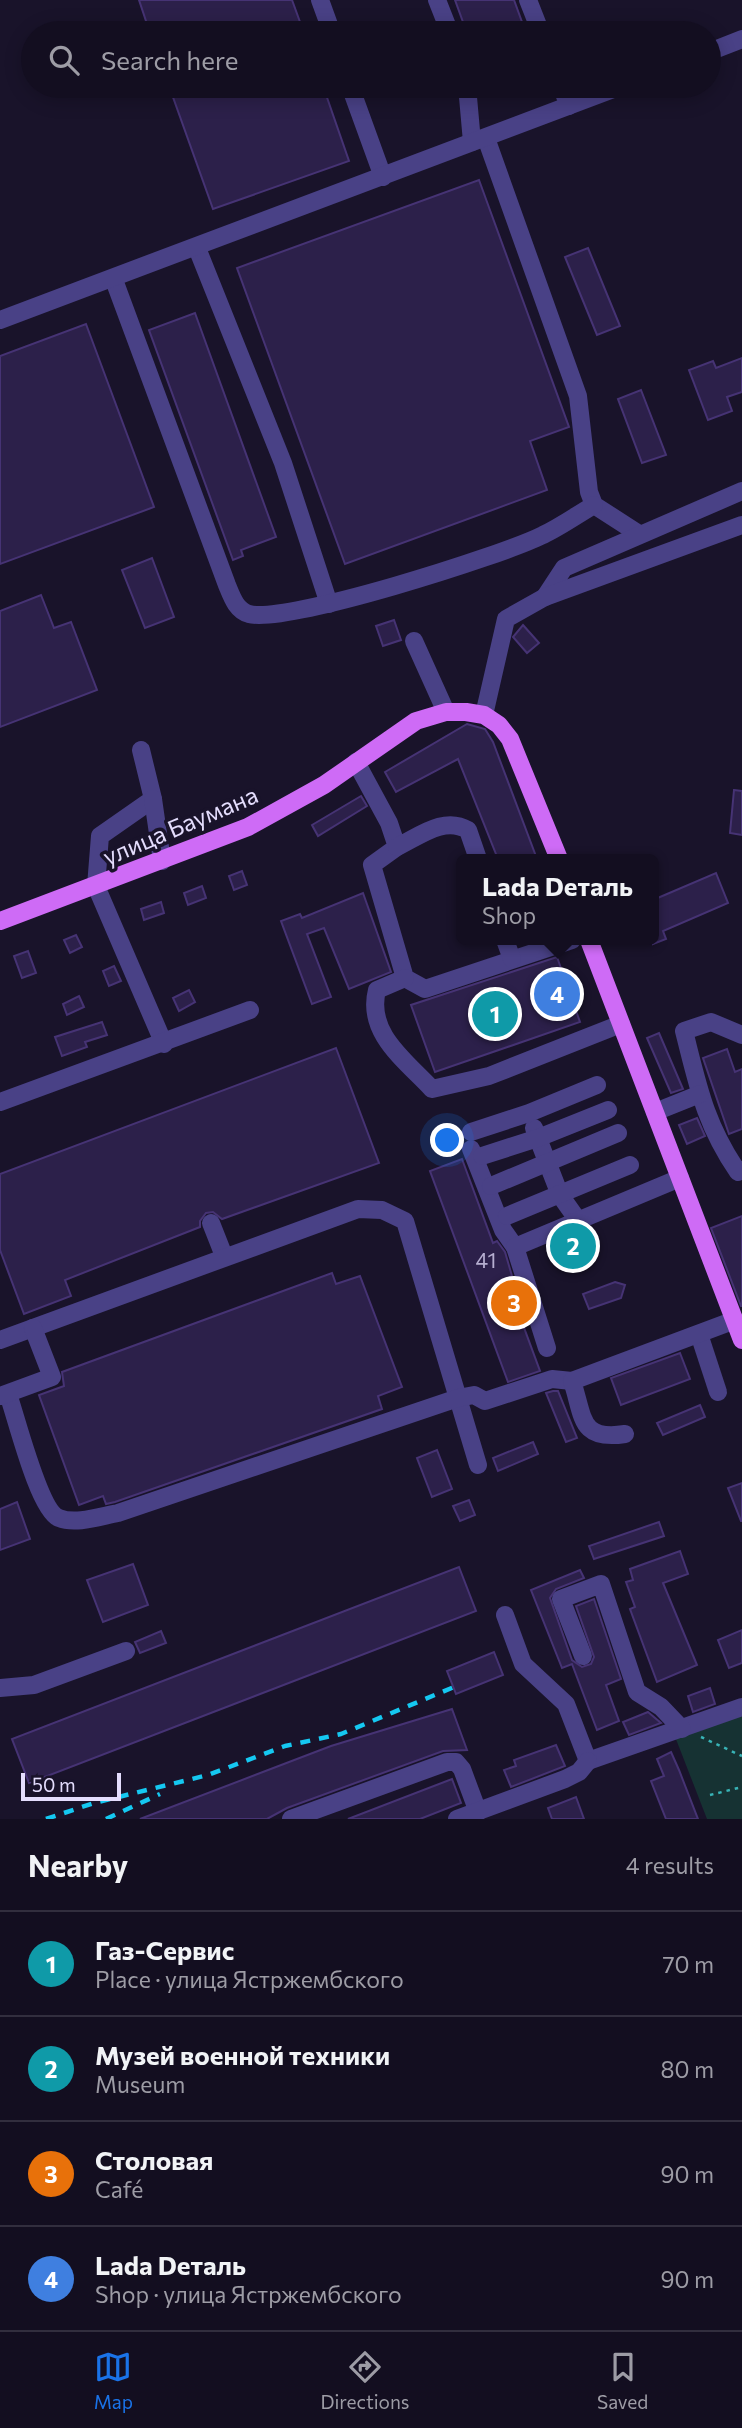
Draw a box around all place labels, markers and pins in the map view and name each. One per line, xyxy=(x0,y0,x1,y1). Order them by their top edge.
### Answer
pin: 4 xyxy=(534,968,580,1020)
pin: 1 xyxy=(472,988,518,1040)
pin: 2 xyxy=(550,1220,596,1272)
pin: 3 xyxy=(491,1277,537,1329)

